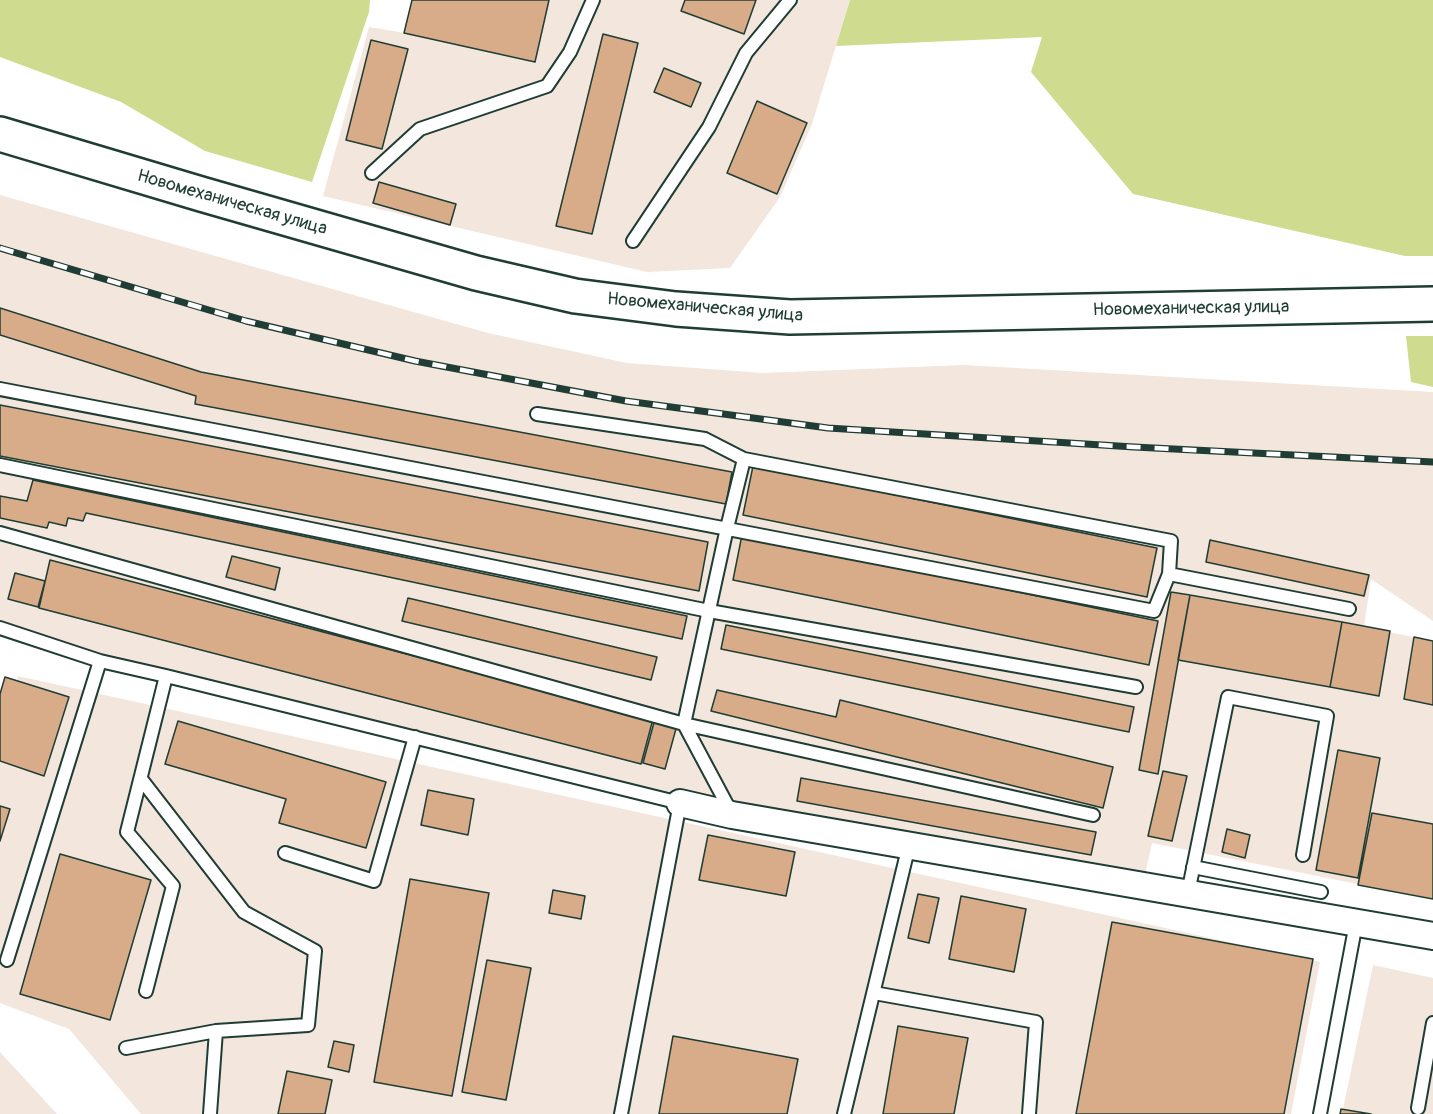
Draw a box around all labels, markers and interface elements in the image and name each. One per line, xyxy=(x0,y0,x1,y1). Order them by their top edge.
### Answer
street label: Новомеханическая улица xyxy=(135,166,329,240)
street label: Новомеханическая улица xyxy=(606,289,804,327)
street label: Новомеханическая улица xyxy=(1093,296,1289,322)

